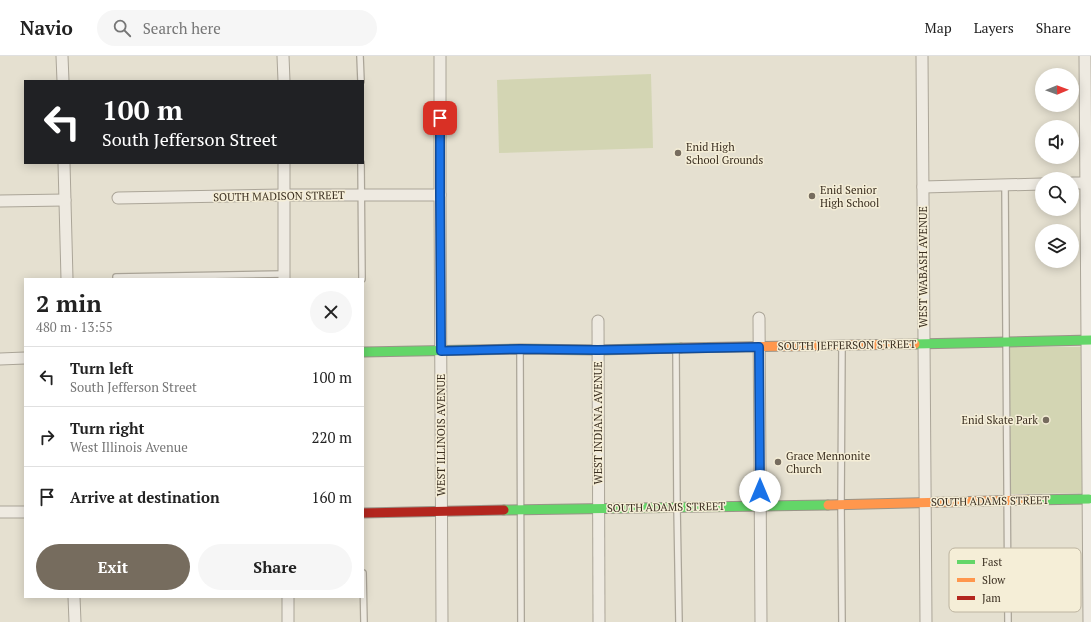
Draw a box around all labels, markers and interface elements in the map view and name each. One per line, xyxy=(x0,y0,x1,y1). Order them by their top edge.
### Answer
search box xyxy=(97,10,377,46)
text: Navio xyxy=(20,15,73,40)
icon: search xyxy=(111,17,133,39)
text: Search here xyxy=(143,18,221,38)
text: Map xyxy=(925,18,952,37)
text: Layers xyxy=(974,18,1014,37)
text: Share xyxy=(1036,18,1071,37)
north arrow xyxy=(1035,68,1079,112)
map controls xyxy=(1035,68,1079,268)
text: 100 m xyxy=(102,91,183,128)
icon: left xyxy=(36,96,88,148)
pin xyxy=(423,101,457,135)
icon: arrive xyxy=(429,107,451,129)
button: sound xyxy=(1035,120,1079,164)
text: South Jefferson Street xyxy=(102,127,278,151)
place label: Enid High School Grounds xyxy=(686,140,763,167)
marker: Enid High School Grounds xyxy=(673,148,683,158)
button: search xyxy=(1035,172,1079,216)
place label: Enid Senior High School xyxy=(820,183,879,210)
street label: SOUTH MADISON STREET xyxy=(213,188,345,204)
marker: Enid Senior High School xyxy=(807,191,817,201)
street label: WEST WABASH AVENUE xyxy=(916,206,930,328)
button: layers xyxy=(1035,224,1079,268)
text: 2 min xyxy=(36,287,102,319)
button: close xyxy=(310,291,352,333)
text: 480 m · 13:55 xyxy=(36,318,113,336)
street label: SOUTH JEFFERSON STREET xyxy=(778,337,917,353)
text: Turn left xyxy=(70,358,134,378)
street label: WEST INDIANA AVENUE xyxy=(591,361,605,485)
icon: left xyxy=(36,366,58,388)
text: 100 m xyxy=(311,367,352,387)
street label: WEST ILLINOIS AVENUE xyxy=(434,374,448,496)
text: South Jefferson Street xyxy=(70,378,197,396)
place label: Enid Skate Park xyxy=(962,413,1038,427)
marker: Enid Skate Park xyxy=(1041,415,1051,425)
text: Turn right xyxy=(70,418,145,438)
icon: right xyxy=(36,426,58,448)
text: 220 m xyxy=(311,427,352,447)
text: West Illinois Avenue xyxy=(70,438,188,456)
place label: Grace Mennonite Church xyxy=(786,449,871,476)
marker: Grace Mennonite Church xyxy=(773,457,783,467)
position arrow xyxy=(739,470,781,512)
icon: arrive xyxy=(36,486,58,508)
text: Arrive at destination xyxy=(70,487,220,507)
text: 160 m xyxy=(311,487,352,507)
street label: SOUTH ADAMS STREET xyxy=(931,493,1049,509)
street label: SOUTH ADAMS STREET xyxy=(607,499,725,515)
button: Exit xyxy=(36,544,190,590)
button: Share xyxy=(198,544,352,590)
legend xyxy=(949,548,1081,612)
text: Fast xyxy=(982,555,1002,569)
text: Slow xyxy=(982,573,1006,587)
text: Jam xyxy=(982,591,1001,605)

